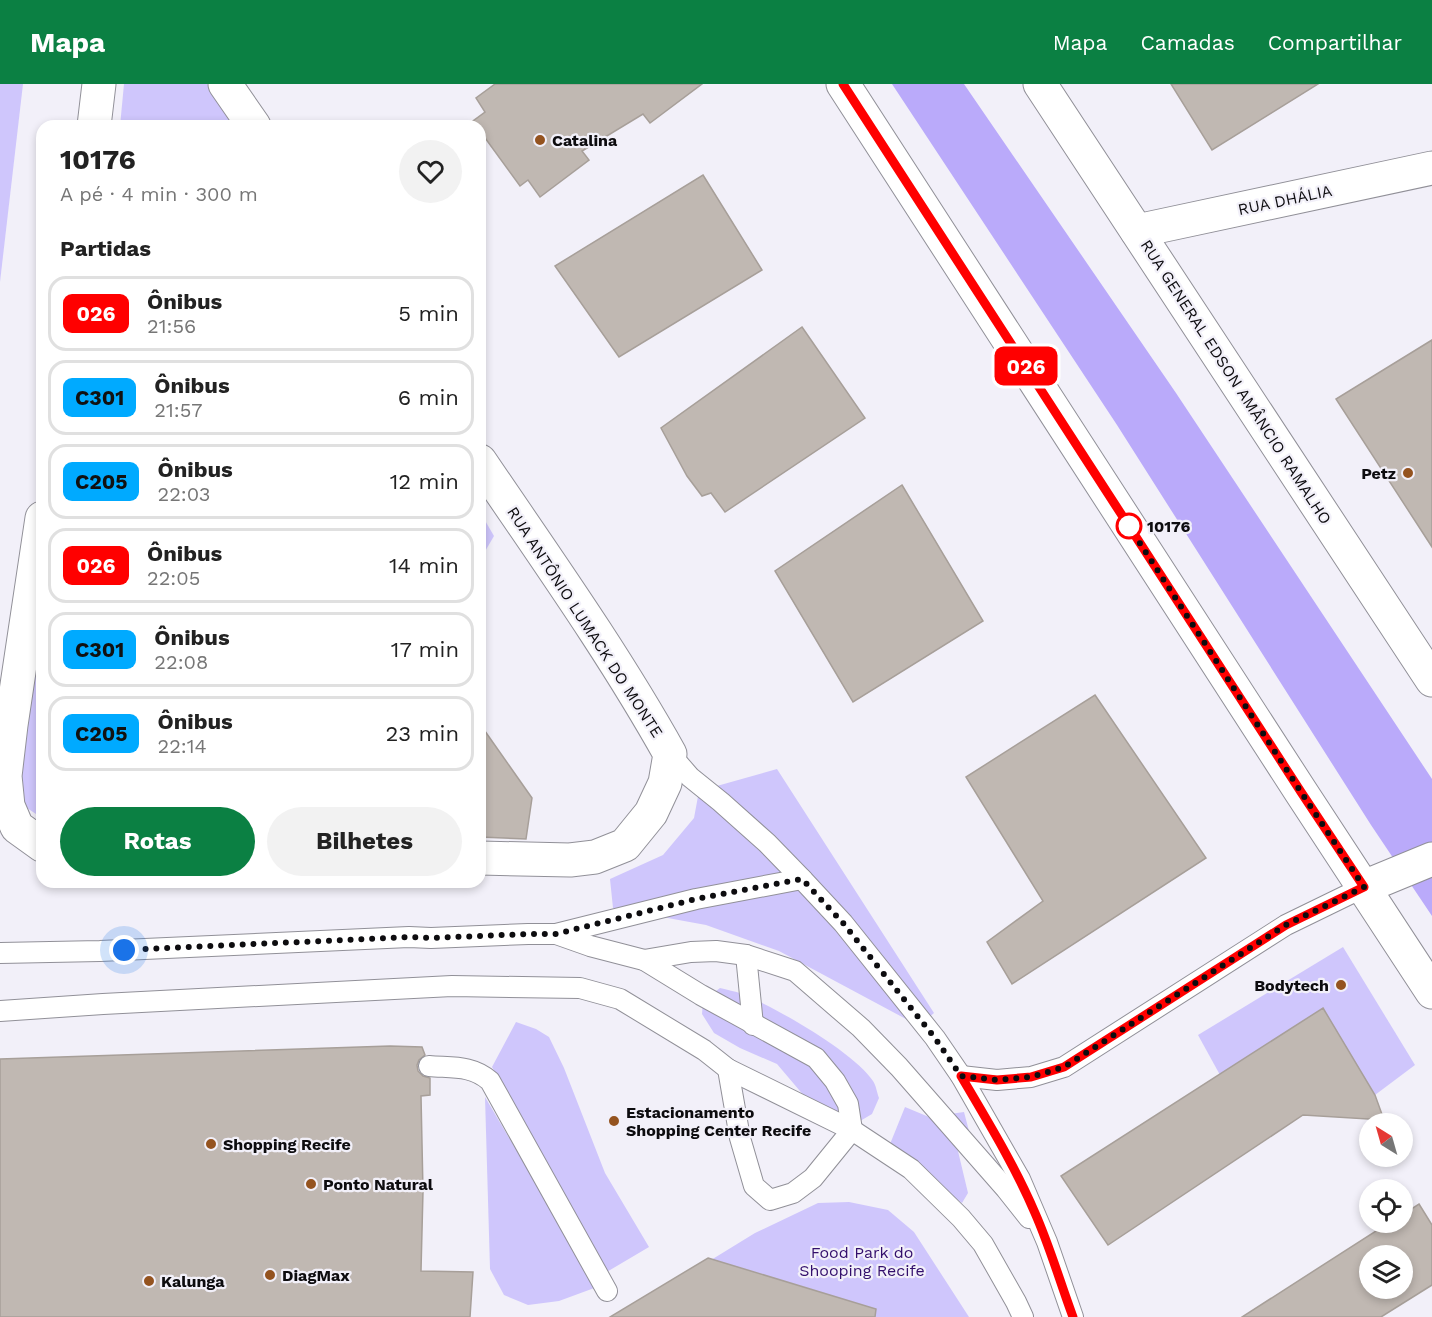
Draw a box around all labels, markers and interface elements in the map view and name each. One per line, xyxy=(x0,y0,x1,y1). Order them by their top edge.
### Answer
text: Mapa xyxy=(30,26,105,59)
text: Mapa xyxy=(1053,30,1107,55)
text: Camadas xyxy=(1140,30,1235,55)
text: Compartilhar xyxy=(1268,30,1402,55)
place label: Catalina xyxy=(552,131,618,150)
marker: Catalina xyxy=(533,133,547,147)
button: heart xyxy=(399,140,462,203)
text: 10176 xyxy=(60,143,136,176)
street label: RUA DHÁLIA xyxy=(1236,181,1334,219)
text: A pé · 4 min · 300 m xyxy=(60,182,258,206)
text: Partidas xyxy=(60,236,151,261)
street label: RUA GENERAL EDSON AMÂNCIO RAMALHO xyxy=(1137,236,1335,528)
text: Ônibus xyxy=(147,289,222,314)
text: 026 xyxy=(77,301,115,326)
text: 5 min xyxy=(398,301,459,326)
text: 21:56 xyxy=(147,314,196,338)
line badge: 026 xyxy=(992,346,1060,386)
text: 026 xyxy=(1007,354,1045,379)
text: Ônibus xyxy=(154,373,230,398)
text: C301 xyxy=(75,385,124,410)
text: 6 min xyxy=(398,385,459,410)
text: 21:57 xyxy=(154,398,203,422)
text: Ônibus xyxy=(157,457,233,482)
place label: Petz xyxy=(1361,464,1396,483)
marker: Petz xyxy=(1401,466,1415,480)
text: C205 xyxy=(75,469,127,494)
text: 12 min xyxy=(390,469,459,494)
text: 22:03 xyxy=(157,482,210,506)
street label: RUA ANTÔNIO LUMACK DO MONTE xyxy=(503,503,667,741)
marker: 10176 xyxy=(1116,513,1142,539)
place label: 10176 xyxy=(1147,517,1190,536)
text: Ônibus xyxy=(147,541,222,566)
text: 026 xyxy=(77,553,115,578)
text: 14 min xyxy=(389,553,459,578)
text: 22:05 xyxy=(147,566,200,590)
text: Ônibus xyxy=(154,625,230,650)
text: C301 xyxy=(75,637,124,662)
text: 17 min xyxy=(391,637,459,662)
text: 22:08 xyxy=(154,650,208,674)
text: Ônibus xyxy=(157,709,233,734)
text: C205 xyxy=(75,721,127,746)
text: 23 min xyxy=(385,721,459,746)
text: 22:14 xyxy=(157,734,207,758)
button: Rotas xyxy=(60,807,255,876)
button: Bilhetes xyxy=(267,807,462,876)
your location xyxy=(109,935,139,965)
place label: Bodytech xyxy=(1254,976,1329,995)
marker: Bodytech xyxy=(1334,978,1348,992)
place label: Estacionamento Shopping Center Recife xyxy=(626,1103,811,1140)
north arrow xyxy=(1359,1113,1413,1167)
map controls xyxy=(1359,1113,1413,1299)
marker: Estacionamento Shopping Center Recife xyxy=(607,1114,621,1128)
place label: Shopping Recife xyxy=(223,1135,351,1154)
marker: Shopping Recife xyxy=(204,1137,218,1151)
place label: Ponto Natural xyxy=(323,1175,434,1194)
marker: Ponto Natural xyxy=(304,1177,318,1191)
button: locate xyxy=(1359,1179,1413,1233)
park label: Food Park do Shooping Recife xyxy=(799,1243,925,1280)
button: layers xyxy=(1359,1245,1413,1299)
place label: DiagMax xyxy=(282,1266,350,1285)
marker: DiagMax xyxy=(263,1268,277,1282)
place label: Kalunga xyxy=(161,1272,225,1291)
marker: Kalunga xyxy=(142,1274,156,1288)

